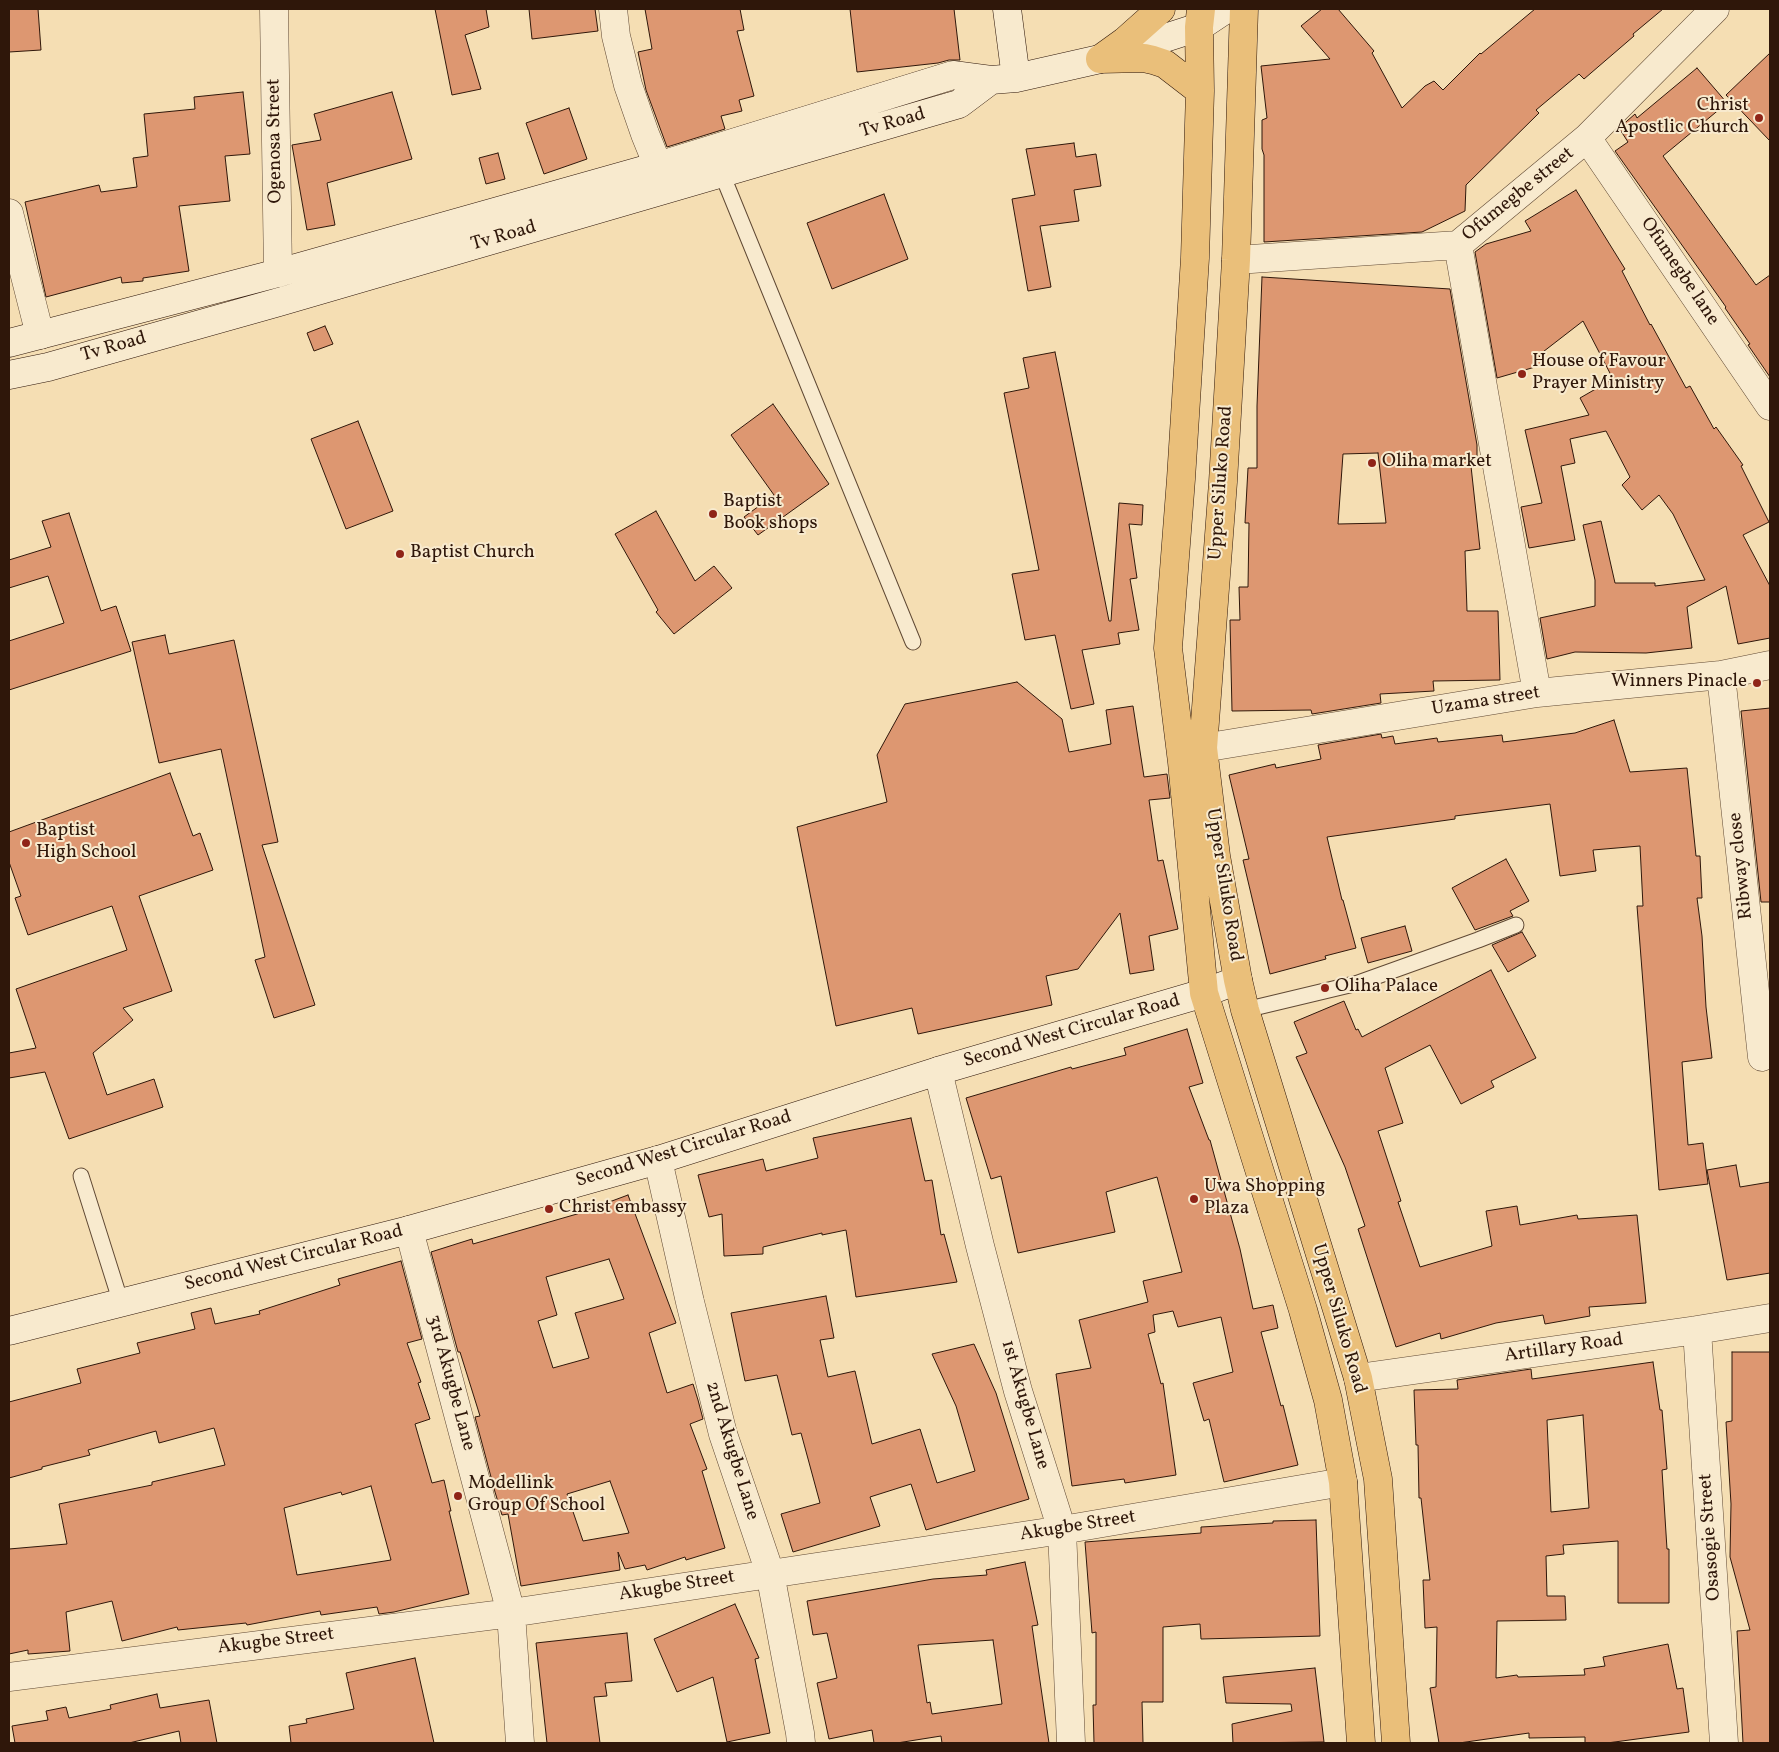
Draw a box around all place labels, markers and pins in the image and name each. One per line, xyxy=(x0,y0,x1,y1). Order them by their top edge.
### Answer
place label: Christ Apostlic Church xyxy=(1615,96,1749,140)
marker: Christ Apostlic Church xyxy=(1753,112,1765,124)
place label: House of Favour Prayer Ministry xyxy=(1532,352,1666,396)
marker: House of Favour Prayer Ministry xyxy=(1516,368,1528,380)
place label: Oliha market xyxy=(1382,452,1492,474)
marker: Oliha market xyxy=(1366,457,1378,469)
place label: Baptist Book shops xyxy=(723,492,818,536)
marker: Baptist Book shops xyxy=(707,508,719,520)
place label: Baptist Church xyxy=(410,543,535,565)
marker: Baptist Church xyxy=(394,548,406,560)
place label: Winners Pinacle xyxy=(1611,672,1747,694)
marker: Winners Pinacle xyxy=(1751,677,1763,689)
place label: Baptist High School xyxy=(36,821,136,865)
marker: Baptist High School xyxy=(20,837,32,849)
place label: Oliha Palace xyxy=(1335,977,1438,999)
marker: Oliha Palace xyxy=(1319,982,1331,994)
place label: Uwa Shopping Plaza xyxy=(1204,1177,1325,1221)
marker: Uwa Shopping Plaza xyxy=(1188,1193,1200,1205)
place label: Christ embassy xyxy=(559,1198,687,1220)
marker: Christ embassy xyxy=(543,1203,555,1215)
place label: Modellink Group Of School xyxy=(468,1474,605,1518)
marker: Modellink Group Of School xyxy=(452,1490,464,1502)

